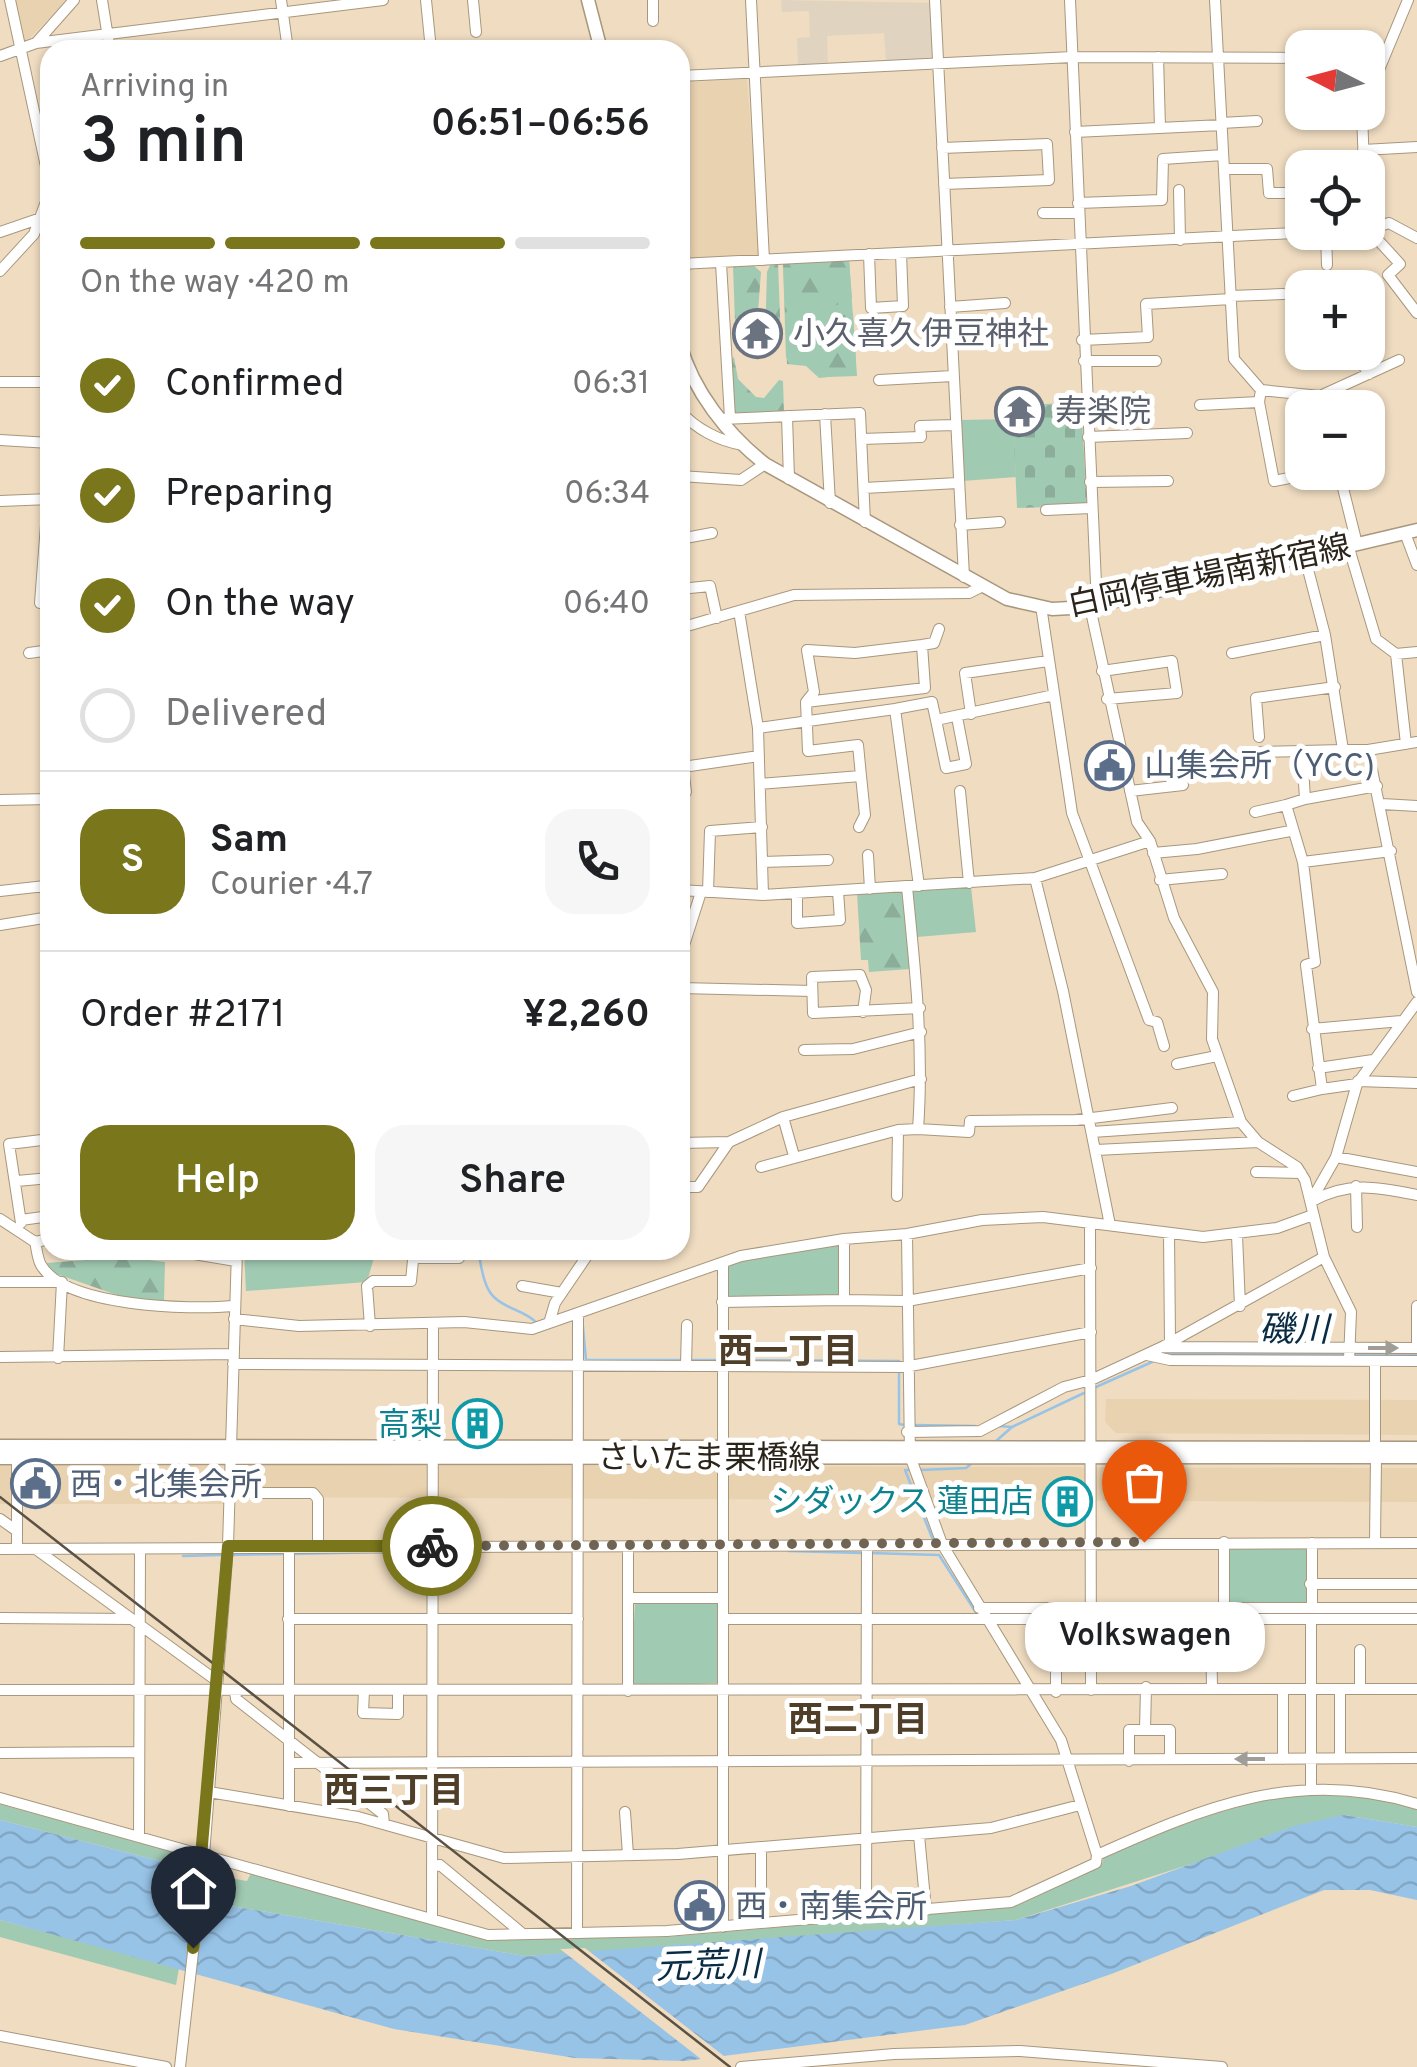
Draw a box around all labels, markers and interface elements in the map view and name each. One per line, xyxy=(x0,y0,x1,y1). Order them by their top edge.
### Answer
north arrow xyxy=(1285,30,1385,130)
map controls xyxy=(1285,30,1385,490)
text: Arriving in xyxy=(80,68,229,108)
text: 06:51–06:56 xyxy=(431,101,650,150)
text: 3 min xyxy=(80,104,247,186)
button: locate xyxy=(1285,150,1385,250)
text: On the way · 420 m xyxy=(80,264,350,304)
button: + xyxy=(1285,270,1385,370)
temple icon: 小久喜久伊豆神社 xyxy=(732,307,784,359)
place label: 小久喜久伊豆神社 xyxy=(793,316,1049,356)
icon: check xyxy=(80,358,135,413)
text: Confirmed xyxy=(165,361,344,410)
text: 06:31 xyxy=(572,365,650,405)
temple icon: 寿楽院 xyxy=(994,385,1046,437)
button: − xyxy=(1285,390,1385,490)
place label: 寿楽院 xyxy=(1055,394,1151,434)
icon: check xyxy=(80,468,135,523)
text: Preparing xyxy=(165,471,334,520)
text: 06:34 xyxy=(564,475,650,515)
street label: 白岡停車場南新宿線 xyxy=(1065,528,1355,627)
icon: check xyxy=(80,578,135,633)
text: On the way xyxy=(165,581,355,630)
text: 06:40 xyxy=(563,585,650,625)
text: Delivered xyxy=(165,691,327,740)
public building icon: 山集会所（YCC) xyxy=(1083,739,1135,791)
place label: 山集会所（YCC) xyxy=(1144,748,1375,788)
button: phone xyxy=(545,809,650,914)
text: Sam xyxy=(210,817,288,866)
text: S xyxy=(121,837,144,886)
text: Courier · 4.7 xyxy=(210,866,373,906)
text: Order #2171 xyxy=(80,992,286,1041)
text: ¥2,260 xyxy=(523,992,650,1041)
button: Help xyxy=(80,1125,355,1240)
button: Share xyxy=(375,1125,650,1240)
water label: 磯川 xyxy=(1259,1310,1333,1354)
district label: 西一丁目 xyxy=(718,1332,858,1376)
one-way arrow xyxy=(1368,1340,1400,1356)
building icon: 高梨 xyxy=(451,1398,503,1450)
place label: 高梨 xyxy=(378,1407,442,1447)
street label: さいたま栗橋線 xyxy=(597,1440,821,1480)
pin xyxy=(1102,1440,1187,1543)
icon: bag xyxy=(1117,1455,1172,1510)
public building icon: 西・北集会所 xyxy=(9,1458,61,1510)
place label: 西・北集会所 xyxy=(70,1467,262,1507)
building icon: シダックス 蓮田店 xyxy=(1042,1475,1094,1527)
place label: シダックス 蓮田店 xyxy=(770,1484,1033,1524)
courier xyxy=(382,1496,482,1596)
icon: bike xyxy=(405,1519,460,1574)
callout: Volkswagen xyxy=(1024,1602,1264,1672)
text: Volkswagen xyxy=(1058,1617,1232,1657)
district label: 西二丁目 xyxy=(788,1700,928,1744)
one-way arrow xyxy=(1233,1751,1265,1767)
district label: 西三丁目 xyxy=(324,1771,464,1815)
pin xyxy=(151,1846,236,1949)
icon: home xyxy=(166,1861,221,1916)
public building icon: 西・南集会所 xyxy=(674,1880,726,1932)
place label: 西・南集会所 xyxy=(735,1889,927,1929)
water label: 元荒川 xyxy=(655,1944,765,1992)

